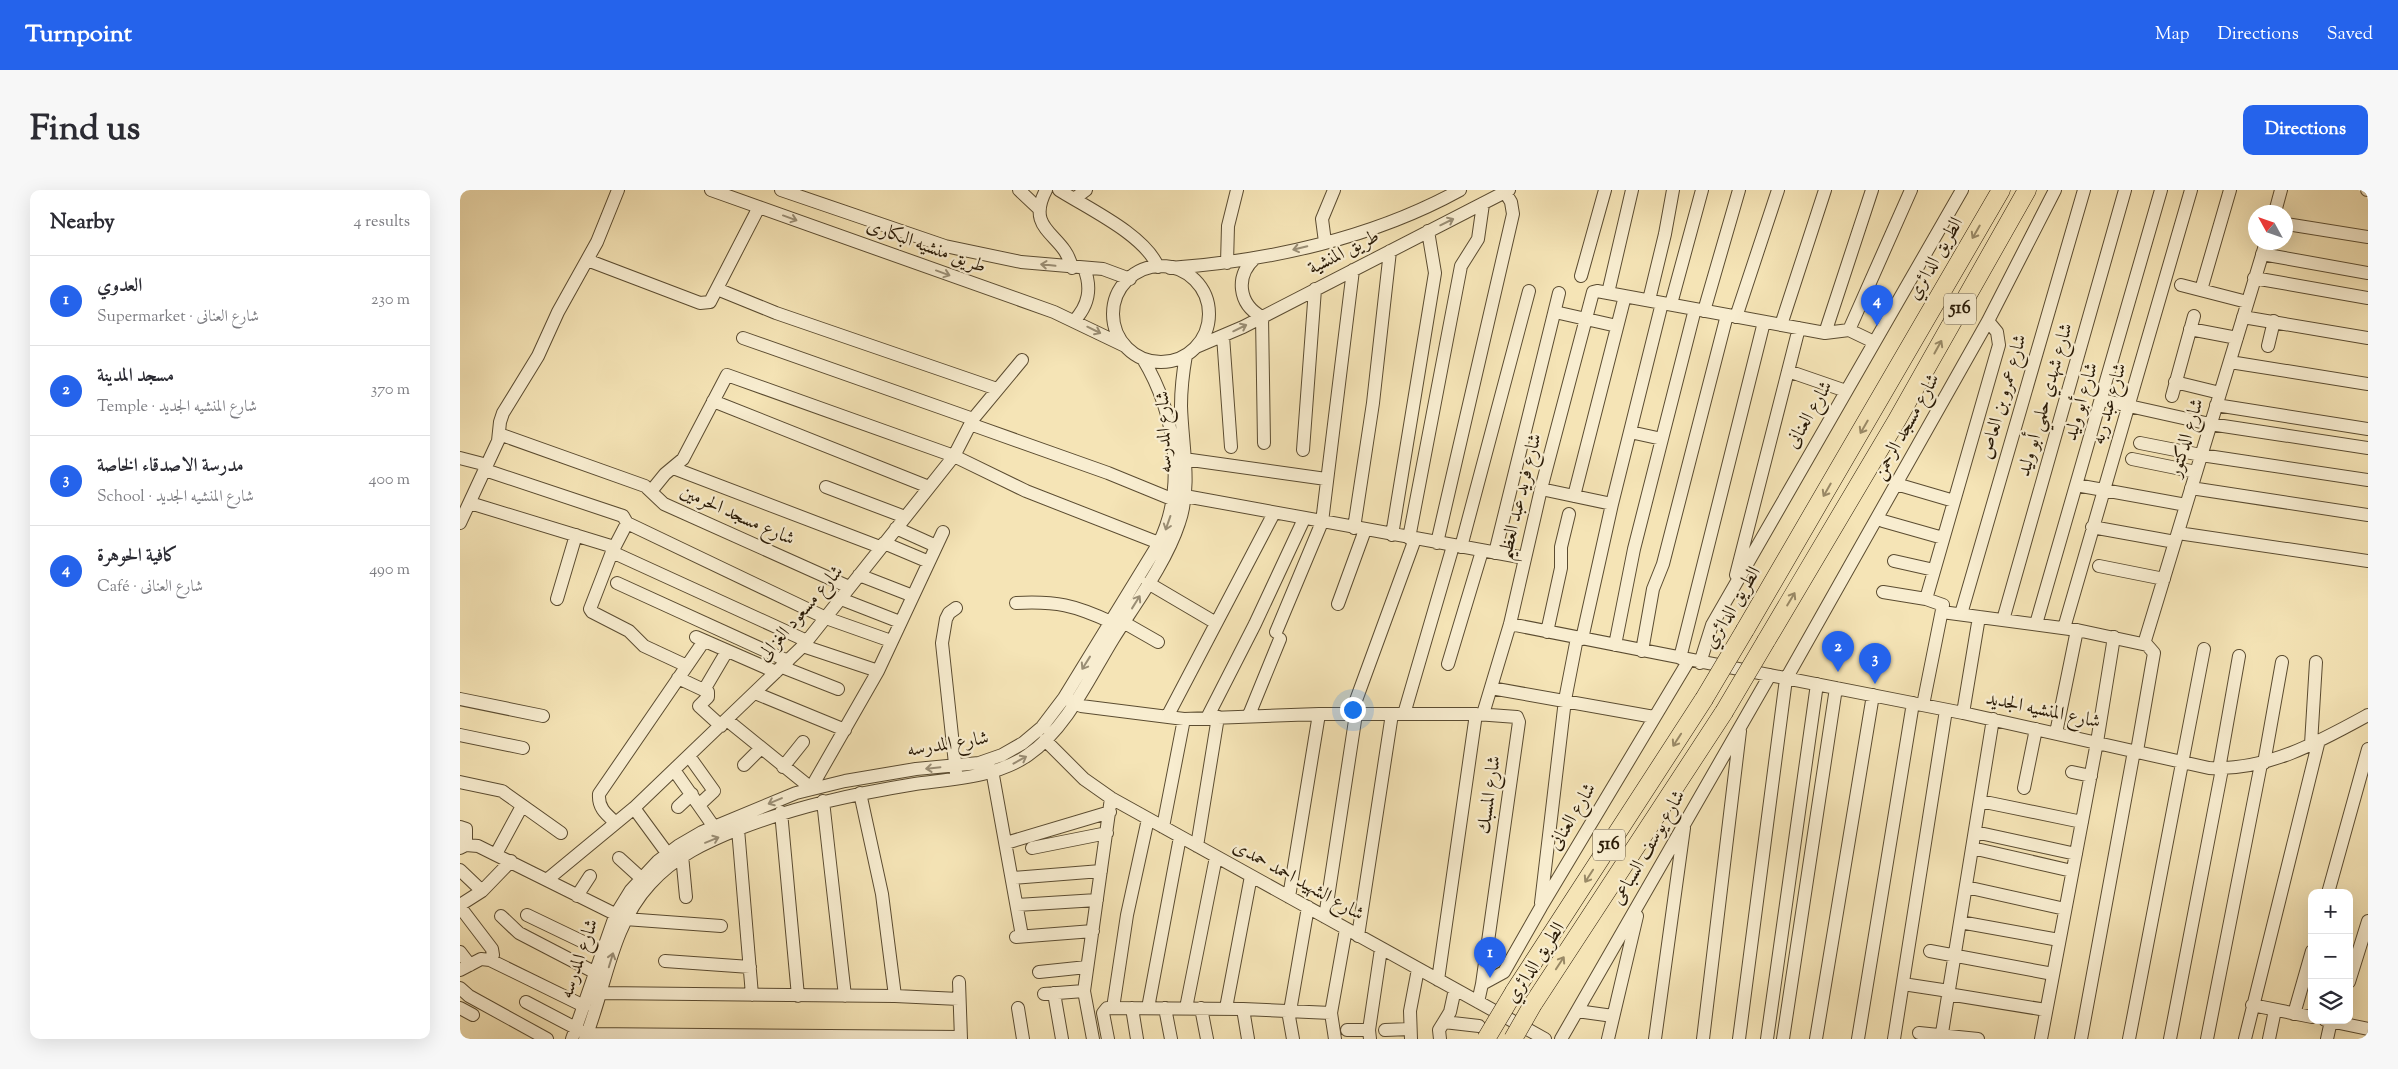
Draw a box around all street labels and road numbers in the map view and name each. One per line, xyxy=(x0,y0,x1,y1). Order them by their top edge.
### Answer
street label: الطريق الدائري xyxy=(1901,212,1971,306)
street label: طريق منشيه البكارى xyxy=(863,213,989,281)
street label: طريق المنشية xyxy=(1304,224,1384,282)
road number: 516 xyxy=(1944,294,1976,324)
street label: شارع شهدي حلمي أبو وليد xyxy=(2010,320,2084,481)
street label: شارع عمرو بن العاص xyxy=(1973,331,2035,463)
street label: شارع أبو وليد xyxy=(2057,359,2106,444)
street label: شارع عبد ربه xyxy=(2085,360,2135,448)
street label: شارع مسجد الرحمن xyxy=(1867,369,1947,485)
street label: شارع العنانى xyxy=(1780,376,1840,454)
street label: شارع المدرسه xyxy=(1150,390,1180,474)
street label: شارع الدكتور xyxy=(2162,395,2212,482)
street label: شارع فريد عبد العظيم xyxy=(1492,431,1554,564)
street label: شارع مسجد الحرمين xyxy=(675,479,799,553)
street label: شارع مسعود الغزالى xyxy=(751,560,851,668)
street label: الطريق الدائري xyxy=(1698,562,1768,654)
street label: شارع المنشيه الجديد xyxy=(1983,686,2103,736)
street label: شارع المدرسه xyxy=(905,725,991,765)
street label: شارع المسبك xyxy=(1471,754,1509,836)
street label: شارع العنانى xyxy=(1542,778,1604,856)
street label: شارع يوسف السباعى xyxy=(1605,786,1693,910)
road number: 516 xyxy=(1593,830,1625,860)
street label: شارع الشهيد احمد حمدى xyxy=(1227,834,1369,928)
street label: شارع المدرسه xyxy=(554,916,606,1002)
street label: الطريق الدائري xyxy=(1500,917,1572,1009)

